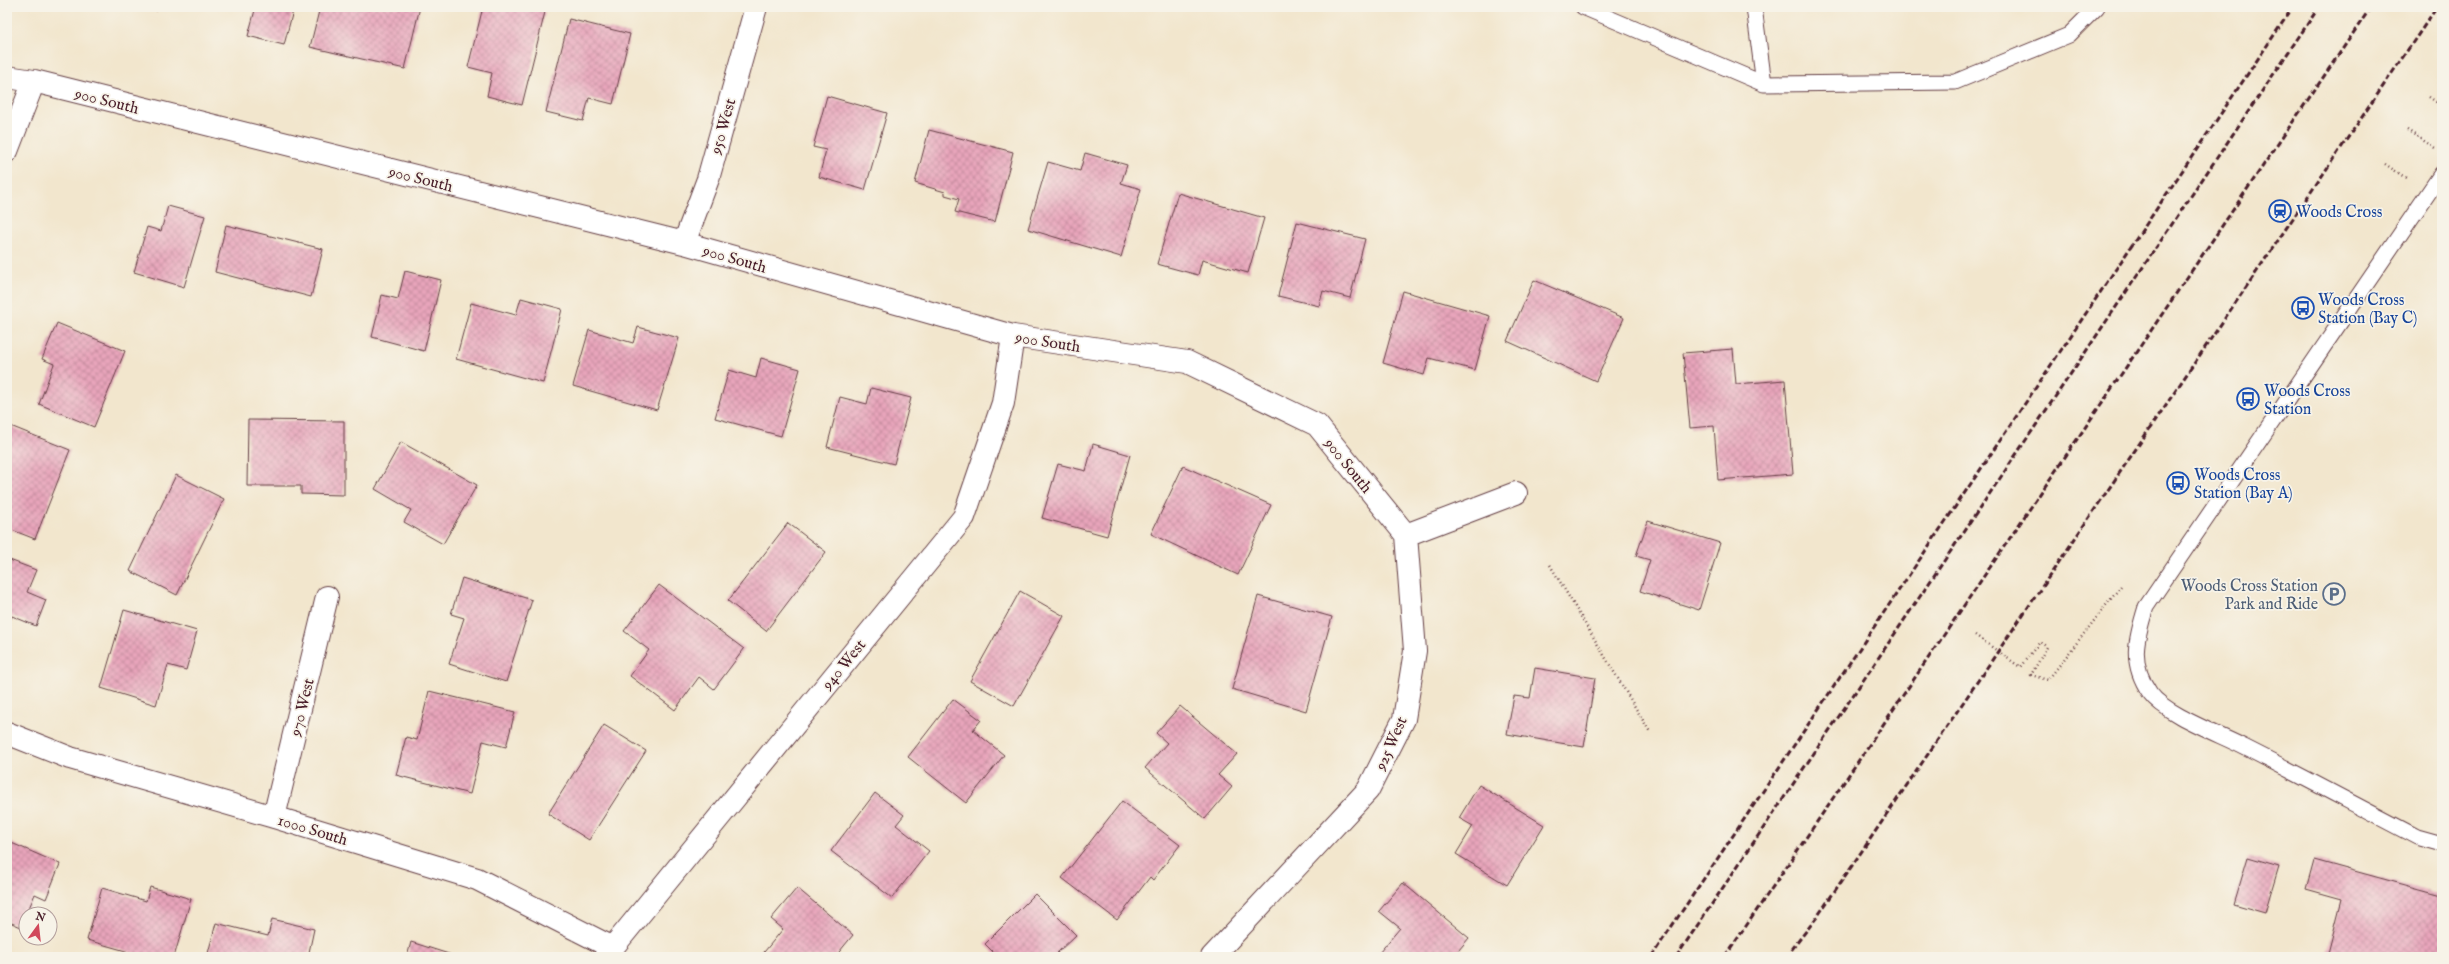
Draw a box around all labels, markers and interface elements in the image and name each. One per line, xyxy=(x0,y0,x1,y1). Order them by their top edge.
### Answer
street label: 900 South xyxy=(71,84,141,120)
street label: 950 West xyxy=(706,96,742,158)
street label: 900 South xyxy=(385,162,455,198)
station icon: Woods Cross xyxy=(2267,198,2293,224)
place label: Woods Cross xyxy=(2296,203,2383,223)
street label: 900 South xyxy=(699,241,769,279)
place label: Woods Cross Station (Bay C) xyxy=(2318,291,2417,329)
bus stop icon: Woods Cross Station (Bay C) xyxy=(2290,295,2316,321)
street label: 900 South xyxy=(1013,328,1082,358)
place label: Woods Cross Station xyxy=(2264,382,2351,420)
bus stop icon: Woods Cross Station xyxy=(2235,386,2261,412)
street label: 900 South xyxy=(1319,434,1376,498)
place label: Woods Cross Station (Bay A) xyxy=(2194,466,2293,504)
bus stop icon: Woods Cross Station (Bay A) xyxy=(2165,470,2191,496)
place label: Woods Cross Station Park and Ride xyxy=(2181,577,2318,615)
parking icon: Woods Cross Station Park and Ride xyxy=(2321,581,2347,607)
street label: 940 West xyxy=(818,636,871,695)
street label: 970 West xyxy=(286,676,320,739)
street label: 925 West xyxy=(1371,713,1413,775)
street label: 1000 South xyxy=(275,811,350,851)
north arrow xyxy=(18,906,58,946)
text: N xyxy=(33,909,47,925)

